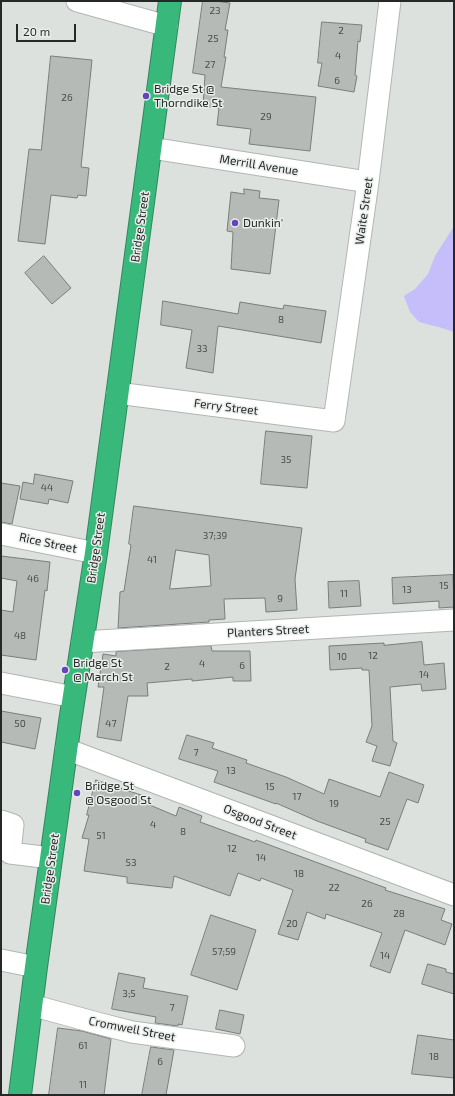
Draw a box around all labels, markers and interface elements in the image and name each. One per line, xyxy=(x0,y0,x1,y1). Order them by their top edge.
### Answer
house number: 23 xyxy=(209,5,221,17)
scale bar xyxy=(18,16,78,42)
text: 20 m xyxy=(23,24,50,38)
house number: 2 xyxy=(338,25,344,37)
house number: 25 xyxy=(208,33,218,45)
house number: 4 xyxy=(335,50,341,62)
house number: 27 xyxy=(205,59,215,71)
house number: 6 xyxy=(334,75,340,87)
place label: Bridge St @ Thorndike St xyxy=(154,82,223,110)
marker: Bridge St @ Thorndike St xyxy=(141,91,151,101)
house number: 26 xyxy=(61,92,73,104)
house number: 29 xyxy=(260,111,272,123)
street label: Merrill Avenue xyxy=(219,152,299,178)
street label: Waite Street xyxy=(352,176,376,246)
street label: Bridge Street xyxy=(128,191,152,263)
place label: Dunkin' xyxy=(243,216,283,230)
marker: Dunkin' xyxy=(230,218,240,228)
house number: 8 xyxy=(278,314,284,326)
house number: 33 xyxy=(196,343,208,355)
street label: Ferry Street xyxy=(193,396,259,418)
house number: 35 xyxy=(281,454,291,466)
house number: 44 xyxy=(41,482,53,494)
street label: Bridge Street xyxy=(84,512,108,584)
street label: Rice Street xyxy=(18,530,78,556)
house number: 37;39 xyxy=(203,530,227,542)
house number: 41 xyxy=(147,554,157,566)
house number: 46 xyxy=(27,573,39,585)
house number: 15 xyxy=(439,580,449,592)
house number: 13 xyxy=(402,584,412,596)
house number: 11 xyxy=(340,588,348,600)
house number: 9 xyxy=(277,593,283,605)
street label: Planters Street xyxy=(227,622,309,640)
house number: 48 xyxy=(14,630,26,642)
house number: 12 xyxy=(368,650,378,662)
house number: 10 xyxy=(337,651,347,663)
place label: Bridge St @ March St xyxy=(73,656,133,684)
house number: 4 xyxy=(199,658,205,670)
house number: 6 xyxy=(239,660,245,672)
house number: 2 xyxy=(164,661,170,673)
marker: Bridge St @ March St xyxy=(60,665,70,675)
house number: 14 xyxy=(419,669,429,681)
house number: 50 xyxy=(14,718,26,730)
house number: 47 xyxy=(105,718,117,730)
house number: 7 xyxy=(193,747,199,759)
house number: 13 xyxy=(226,765,236,777)
place label: Bridge St @ Osgood St xyxy=(85,779,151,807)
house number: 15 xyxy=(265,781,275,793)
marker: Bridge St @ Osgood St xyxy=(72,788,82,798)
house number: 17 xyxy=(292,791,302,803)
house number: 19 xyxy=(329,798,339,810)
street label: Osgood Street xyxy=(221,801,299,843)
house number: 25 xyxy=(380,816,390,828)
house number: 4 xyxy=(150,819,156,831)
house number: 8 xyxy=(180,826,186,838)
house number: 51 xyxy=(96,830,106,842)
street label: Bridge Street xyxy=(38,833,62,905)
house number: 12 xyxy=(227,843,237,855)
house number: 14 xyxy=(256,852,266,864)
house number: 53 xyxy=(126,857,136,869)
house number: 18 xyxy=(294,868,304,880)
house number: 22 xyxy=(328,882,340,894)
house number: 26 xyxy=(361,898,373,910)
house number: 28 xyxy=(393,908,405,920)
house number: 20 xyxy=(286,918,298,930)
house number: 57;59 xyxy=(212,946,236,958)
house number: 14 xyxy=(380,950,390,962)
house number: 3;5 xyxy=(122,988,136,1000)
house number: 7 xyxy=(169,1002,175,1014)
street label: Cromwell Street xyxy=(87,1014,177,1044)
house number: 61 xyxy=(78,1040,88,1052)
house number: 18 xyxy=(429,1051,439,1063)
house number: 6 xyxy=(157,1056,163,1068)
house number: 11 xyxy=(79,1079,87,1091)

